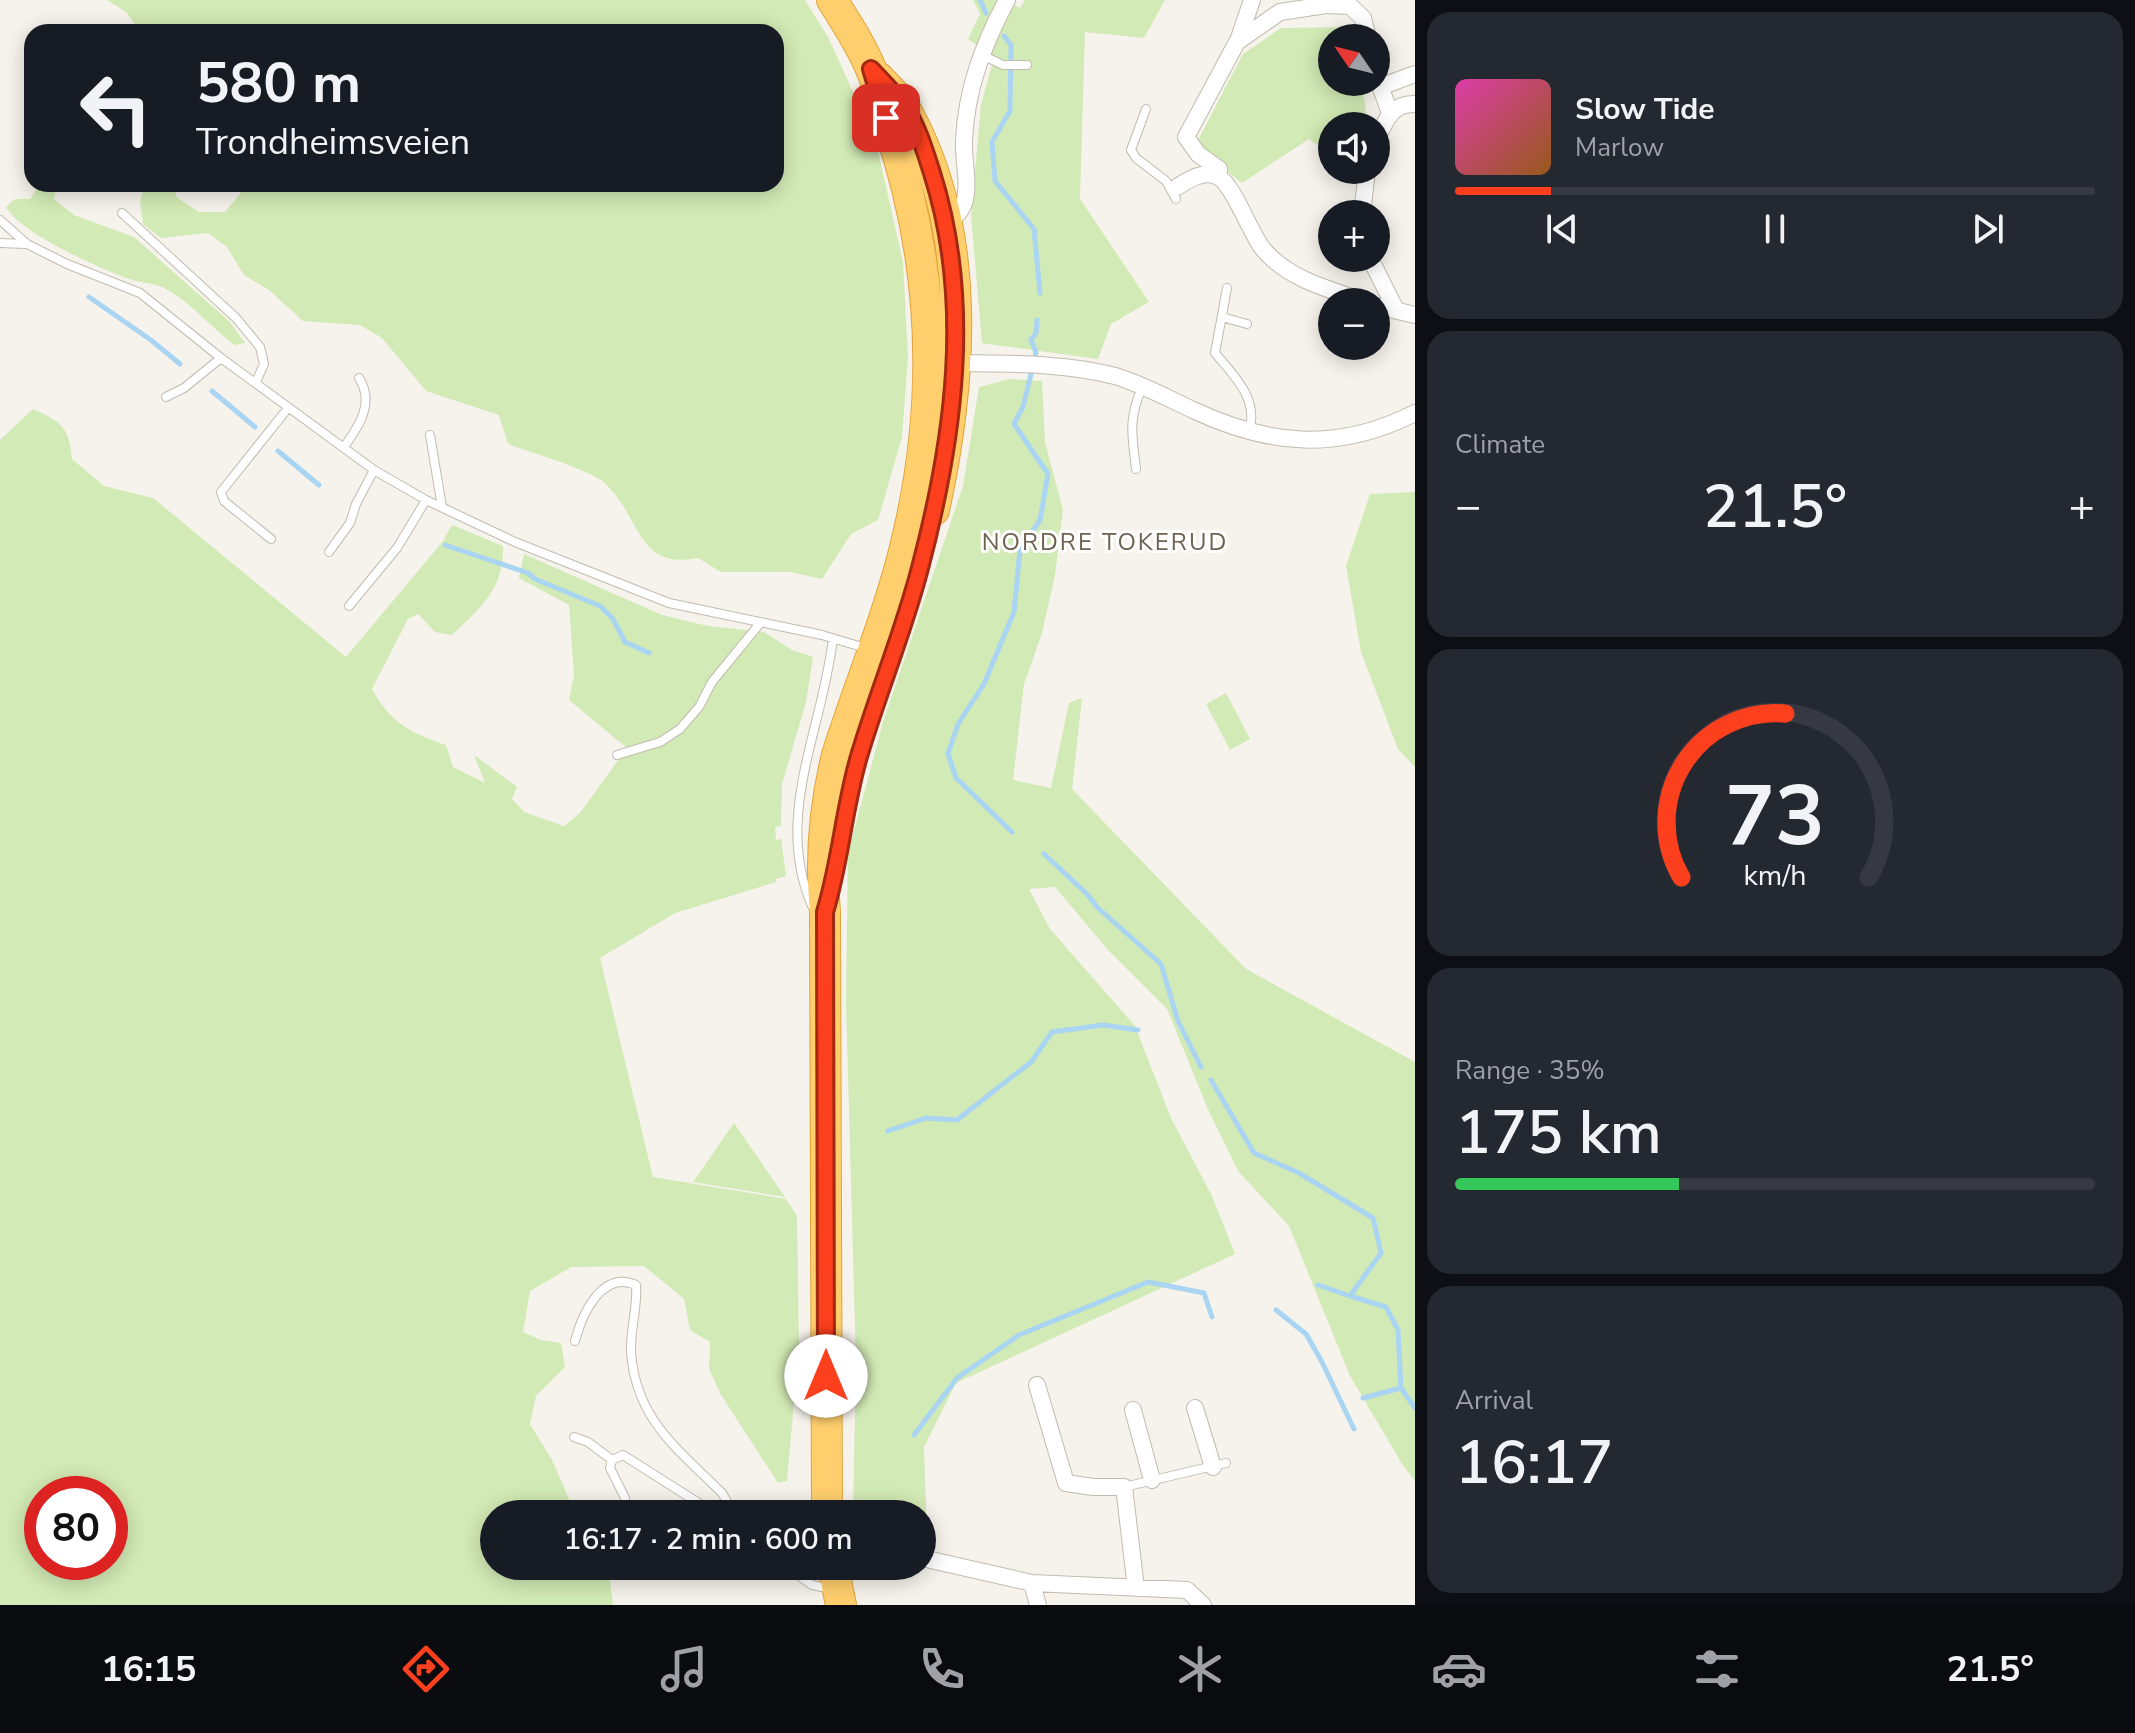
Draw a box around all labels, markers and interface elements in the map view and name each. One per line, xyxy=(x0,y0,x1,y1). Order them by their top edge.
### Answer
north arrow xyxy=(1318,24,1390,96)
map controls xyxy=(1318,24,1390,360)
text: 580 m xyxy=(196,45,361,122)
icon: left xyxy=(64,56,168,160)
pin xyxy=(852,84,920,152)
text: Slow Tide xyxy=(1575,89,1715,130)
icon: arrive xyxy=(864,96,908,140)
button: sound xyxy=(1318,112,1390,184)
text: Trondheimsveien xyxy=(196,118,470,167)
text: Marlow xyxy=(1575,130,1664,165)
button: + xyxy=(1318,200,1390,272)
icon: previous xyxy=(1540,207,1584,251)
icon: pause xyxy=(1753,207,1797,251)
icon: next xyxy=(1966,207,2010,251)
button: − xyxy=(1318,288,1390,360)
text: Climate xyxy=(1455,427,1545,462)
text: 21.5° xyxy=(1703,466,1847,548)
text: − xyxy=(1455,477,1481,537)
text: + xyxy=(2069,477,2095,537)
district label: NORDRE TOKERUD xyxy=(982,526,1228,558)
text: 73 xyxy=(1725,760,1825,873)
text: km/h xyxy=(1744,857,1806,896)
text: Range · 35% xyxy=(1455,1053,1605,1088)
text: 175 km xyxy=(1455,1092,1662,1174)
position arrow xyxy=(784,1334,868,1418)
text: Arrival xyxy=(1455,1383,1533,1418)
text: 16:17 xyxy=(1455,1422,1613,1504)
speed limit sign: 80 xyxy=(24,1476,128,1580)
text: 16:17 · 2 min · 600 m xyxy=(563,1519,853,1560)
icon: directions xyxy=(398,1641,454,1697)
icon: music xyxy=(656,1641,712,1697)
icon: phone xyxy=(914,1641,970,1697)
icon: climate xyxy=(1172,1641,1228,1697)
icon: car xyxy=(1431,1641,1487,1697)
icon: filters xyxy=(1689,1641,1745,1697)
text: 16:15 xyxy=(101,1645,196,1694)
text: 21.5° xyxy=(1947,1645,2034,1694)

